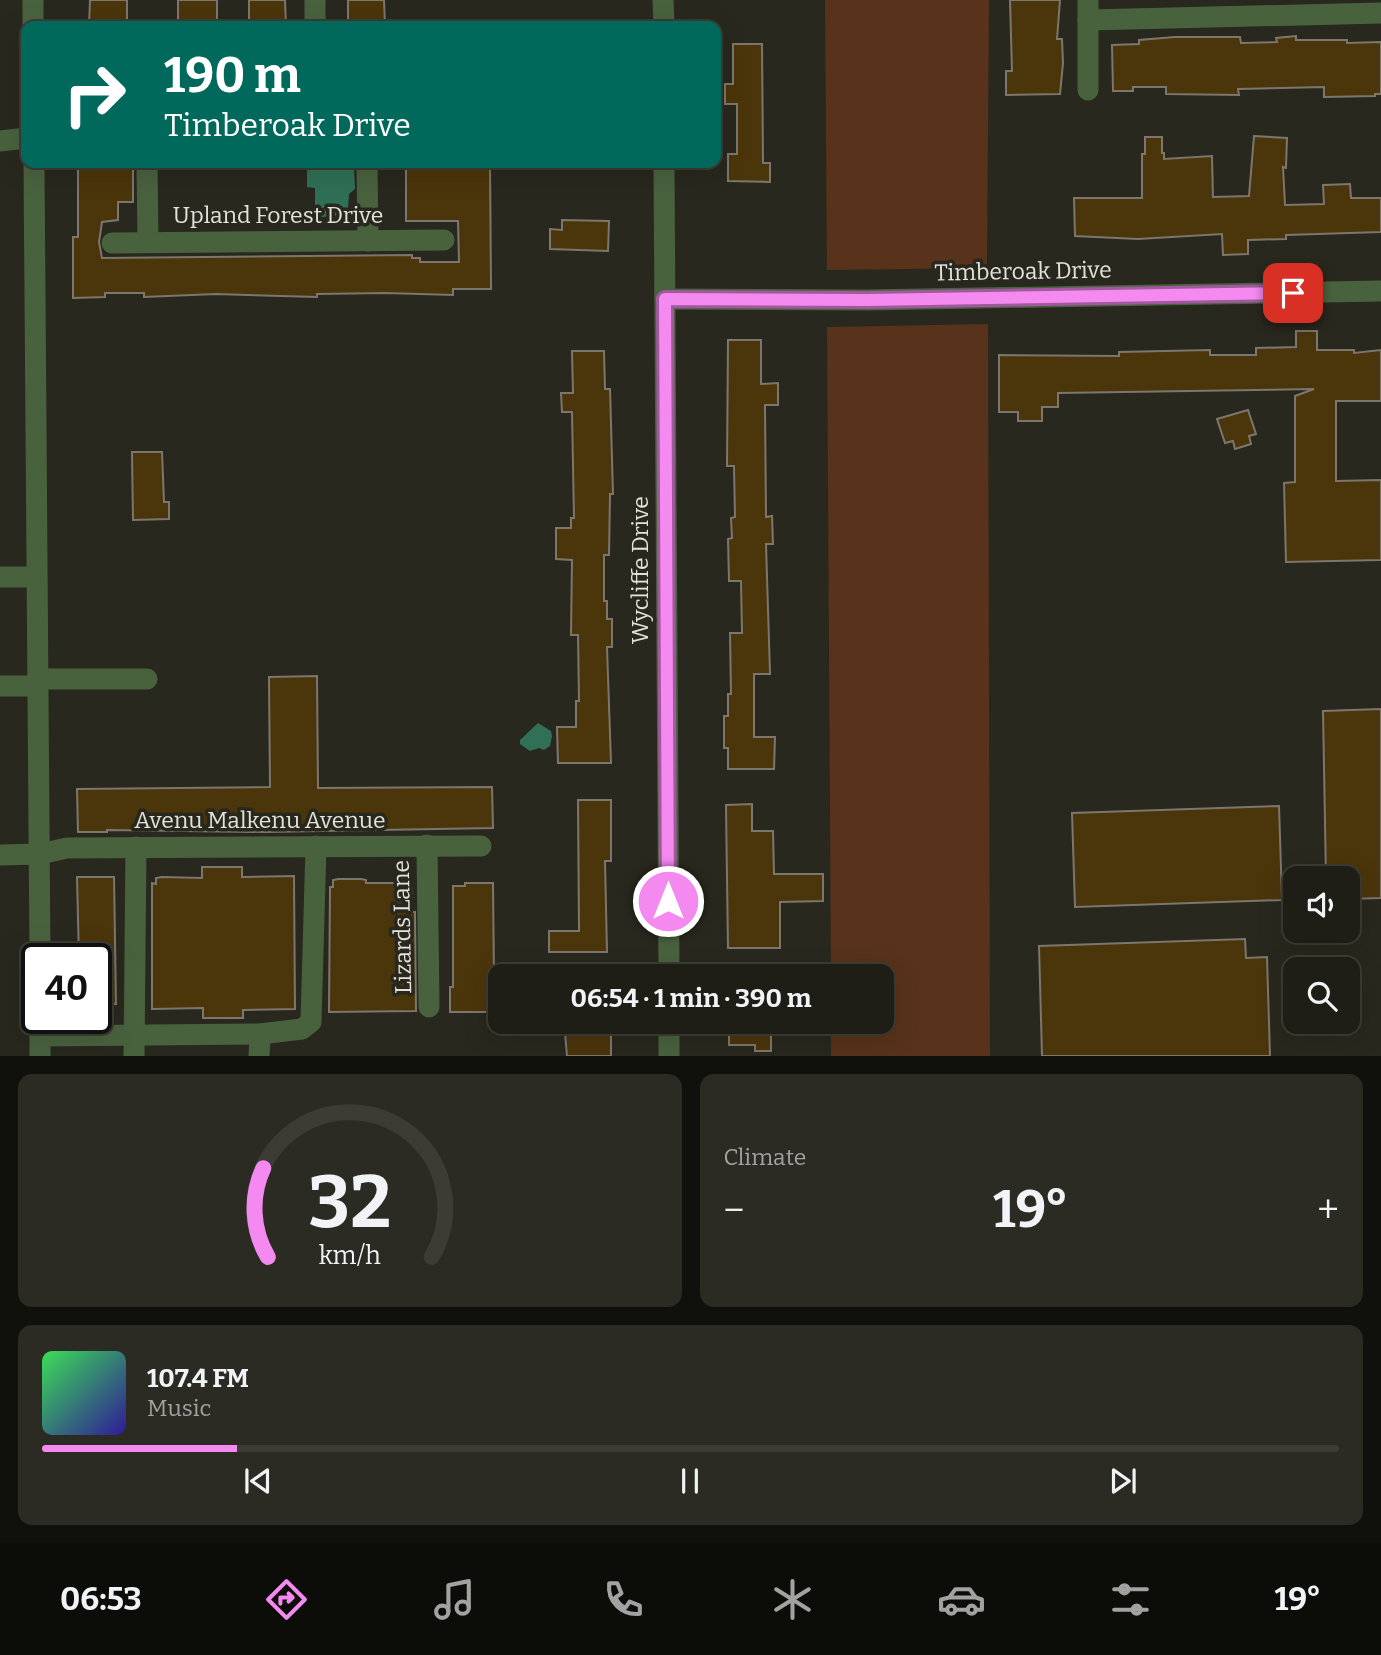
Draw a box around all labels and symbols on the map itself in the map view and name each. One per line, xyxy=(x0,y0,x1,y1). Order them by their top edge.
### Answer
street label: Upland Forest Drive xyxy=(173,201,383,229)
street label: Timberoak Drive xyxy=(934,255,1112,287)
pin xyxy=(1263,263,1323,323)
street label: Wycliffe Drive xyxy=(626,496,654,644)
street label: Avenu Malkenu Avenue xyxy=(134,806,386,834)
street label: Lizards Lane xyxy=(387,860,417,994)
position arrow xyxy=(631,864,705,938)
speed limit sign: 40 xyxy=(21,943,112,1034)

